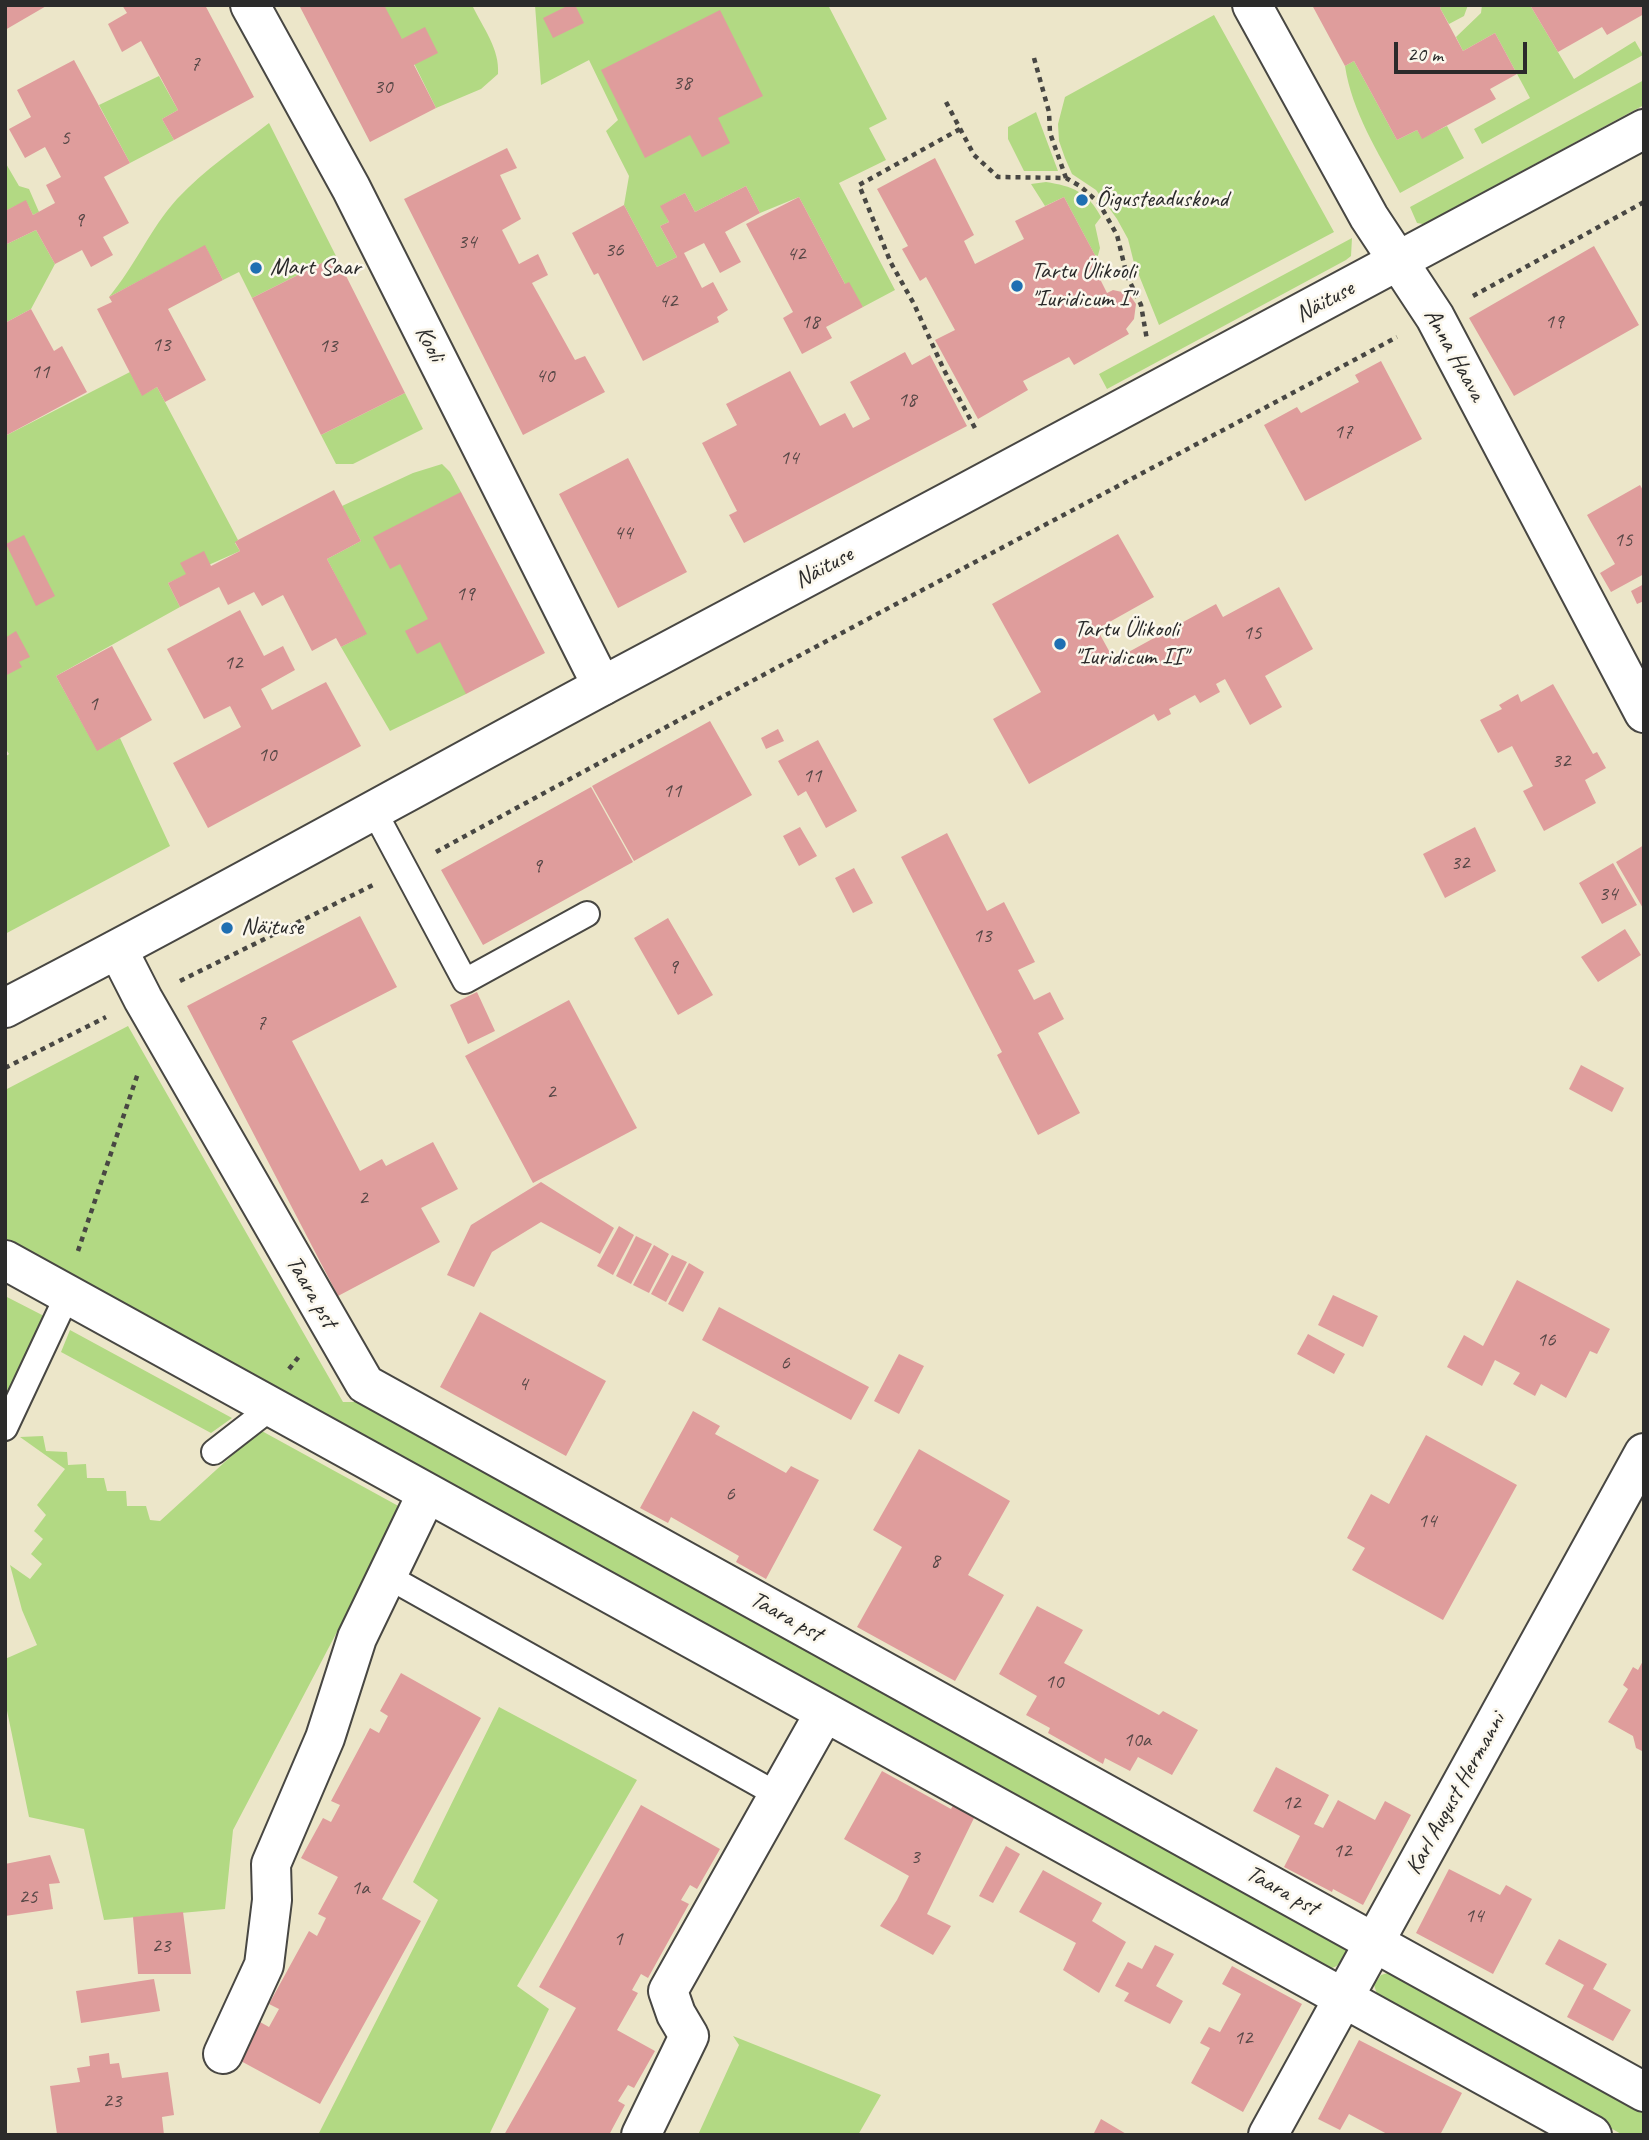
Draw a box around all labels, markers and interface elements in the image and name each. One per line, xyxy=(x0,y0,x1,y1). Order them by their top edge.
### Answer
scale bar xyxy=(1397,28,1530,72)
text: 20 m xyxy=(1407,41,1443,67)
house number: 7 xyxy=(190,51,200,77)
house number: 38 xyxy=(673,70,691,96)
house number: 30 xyxy=(374,74,392,100)
house number: 5 xyxy=(60,125,70,151)
place label: Õigusteaduskond xyxy=(1096,186,1228,214)
marker: Õigusteaduskond xyxy=(1074,192,1090,208)
house number: 9 xyxy=(74,207,84,233)
house number: 34 xyxy=(458,229,476,255)
house number: 36 xyxy=(605,237,623,263)
house number: 42 xyxy=(787,241,805,267)
place label: Mart Saar xyxy=(270,254,360,282)
place label: Tartu Ülikooli "Iuridicum I" xyxy=(1031,258,1136,314)
marker: Mart Saar xyxy=(248,260,264,276)
street label: Näituse xyxy=(1291,275,1359,329)
marker: Tartu Ülikooli "Iuridicum I" xyxy=(1009,278,1025,294)
house number: 42 xyxy=(659,288,677,314)
street label: Anna Haava xyxy=(1417,304,1491,406)
house number: 18 xyxy=(801,309,819,335)
house number: 19 xyxy=(1545,309,1563,335)
street label: Kooli xyxy=(408,321,450,367)
house number: 13 xyxy=(152,332,170,358)
house number: 13 xyxy=(319,333,337,359)
house number: 11 xyxy=(31,359,49,385)
house number: 40 xyxy=(536,363,554,389)
house number: 18 xyxy=(898,387,916,413)
house number: 17 xyxy=(1334,419,1352,445)
house number: 14 xyxy=(780,445,798,471)
house number: 44 xyxy=(614,520,632,546)
house number: 15 xyxy=(1614,527,1632,553)
street label: Näituse xyxy=(790,541,858,595)
house number: 19 xyxy=(456,581,474,607)
place label: Tartu Ülikooli "Iuridicum II" xyxy=(1074,616,1187,672)
house number: 15 xyxy=(1243,620,1261,646)
marker: Tartu Ülikooli "Iuridicum II" xyxy=(1052,636,1068,652)
house number: 12 xyxy=(224,650,242,676)
house number: 1 xyxy=(88,691,98,717)
house number: 10 xyxy=(258,742,276,768)
house number: 32 xyxy=(1552,748,1570,774)
house number: 11 xyxy=(803,763,821,789)
house number: 11 xyxy=(663,778,681,804)
house number: 32 xyxy=(1451,850,1469,876)
house number: 9 xyxy=(532,853,542,879)
house number: 34 xyxy=(1599,881,1617,907)
place label: Näituse xyxy=(241,914,303,942)
marker: Näituse xyxy=(219,920,235,936)
house number: 13 xyxy=(973,923,991,949)
house number: 9 xyxy=(668,954,678,980)
house number: 7 xyxy=(256,1010,266,1036)
house number: 2 xyxy=(546,1079,556,1105)
house number: 2 xyxy=(358,1185,368,1211)
street label: Taara pst xyxy=(279,1251,343,1333)
house number: 16 xyxy=(1537,1327,1555,1353)
house number: 6 xyxy=(780,1350,790,1376)
house number: 4 xyxy=(518,1371,528,1397)
house number: 6 xyxy=(725,1481,735,1507)
house number: 14 xyxy=(1418,1508,1436,1534)
house number: 8 xyxy=(930,1548,940,1574)
street label: Taara pst xyxy=(745,1585,827,1649)
house number: 10 xyxy=(1045,1669,1063,1695)
street label: Karl August Hermanni xyxy=(1400,1708,1512,1880)
house number: 10a xyxy=(1123,1727,1151,1753)
house number: 12 xyxy=(1282,1790,1300,1816)
house number: 12 xyxy=(1333,1838,1351,1864)
house number: 3 xyxy=(910,1844,920,1870)
street label: Taara pst xyxy=(1241,1859,1323,1923)
house number: 1a xyxy=(351,1875,369,1901)
house number: 25 xyxy=(19,1884,37,1910)
house number: 14 xyxy=(1465,1903,1483,1929)
house number: 1 xyxy=(613,1926,623,1952)
house number: 23 xyxy=(152,1933,170,1959)
house number: 12 xyxy=(1234,2025,1252,2051)
house number: 23 xyxy=(103,2088,121,2114)

